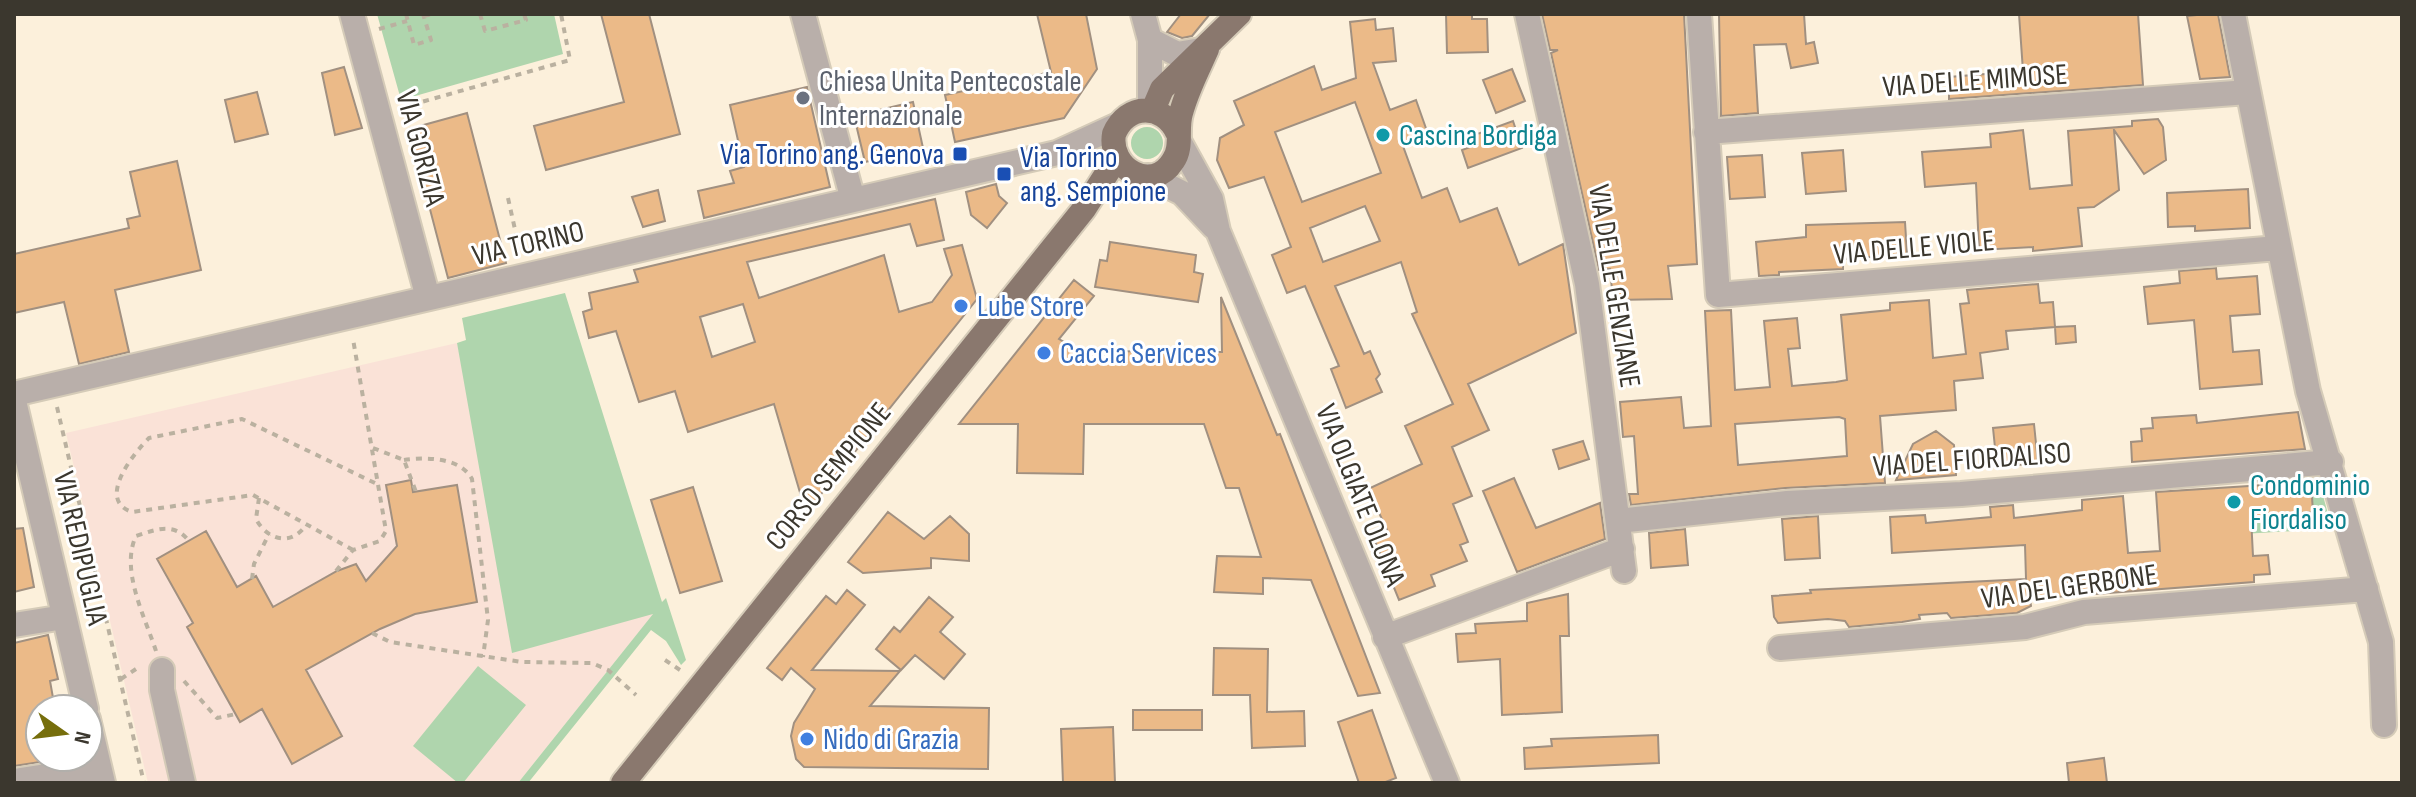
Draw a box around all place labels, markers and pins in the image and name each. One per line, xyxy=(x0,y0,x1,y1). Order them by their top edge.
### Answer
place label: Chiesa Unita Pentecostale Internazionale xyxy=(819,64,1082,134)
marker: Chiesa Unita Pentecostale Internazionale xyxy=(794,89,812,107)
place label: Cascina Bordiga xyxy=(1399,118,1557,154)
marker: Cascina Bordiga xyxy=(1374,126,1392,144)
place label: Via Torino ang. Genova xyxy=(720,137,944,173)
place label: Via Torino ang. Sempione xyxy=(1020,140,1166,210)
marker: Via Torino ang. Genova xyxy=(951,145,969,163)
marker: Via Torino ang. Sempione xyxy=(995,165,1013,183)
place label: Lube Store xyxy=(977,289,1084,325)
marker: Lube Store xyxy=(952,297,970,315)
place label: Caccia Services xyxy=(1060,336,1217,372)
marker: Caccia Services xyxy=(1035,344,1053,362)
place label: Condominio Fiordaliso xyxy=(2250,468,2370,538)
marker: Condominio Fiordaliso xyxy=(2225,493,2243,511)
place label: Nido di Grazia xyxy=(823,722,959,758)
marker: Nido di Grazia xyxy=(798,730,816,748)

